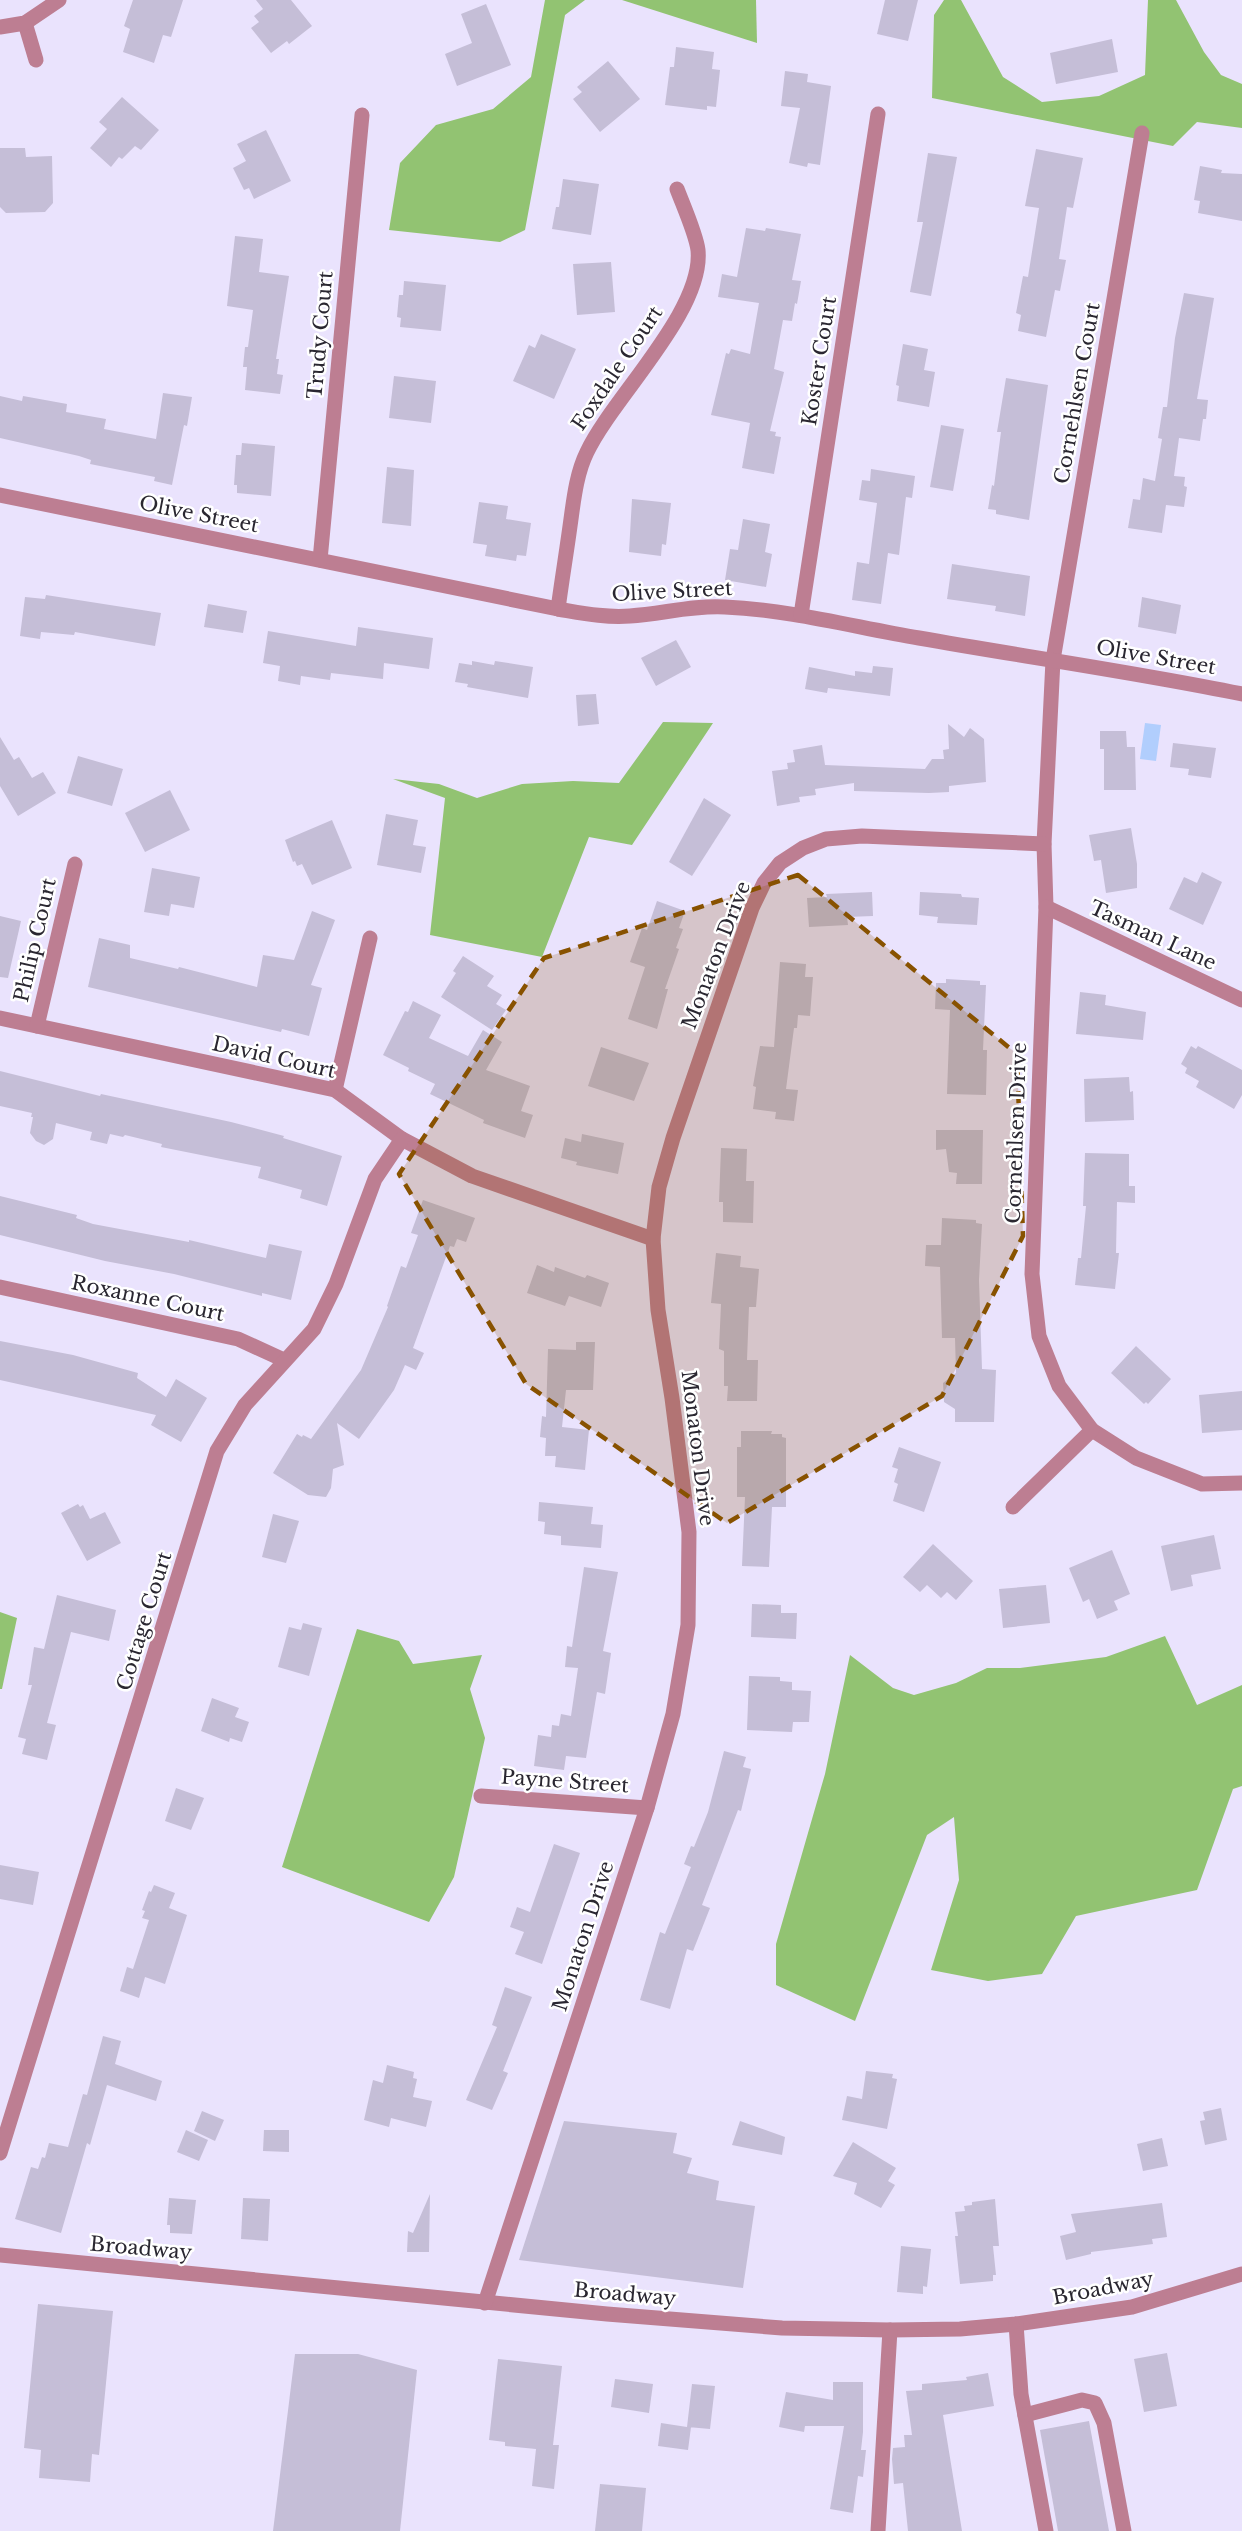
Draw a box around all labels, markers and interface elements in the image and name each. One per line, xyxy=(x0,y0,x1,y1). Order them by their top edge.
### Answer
street label: Trudy Court xyxy=(302,270,338,400)
street label: Koster Court xyxy=(797,294,841,427)
street label: Cornehlsen Court xyxy=(1049,300,1105,486)
street label: Foxdale Court xyxy=(567,301,668,435)
street label: Olive Street xyxy=(137,491,261,537)
street label: Olive Street xyxy=(611,576,733,606)
street label: Olive Street xyxy=(1094,635,1218,679)
street label: Philip Court xyxy=(9,875,61,1004)
street label: Monaton Drive xyxy=(677,878,755,1032)
street label: Tasman Lane xyxy=(1086,895,1220,975)
street label: David Court xyxy=(210,1031,339,1083)
street label: Cornehlsen Drive xyxy=(1001,1042,1031,1224)
street label: Roxanne Court xyxy=(69,1270,227,1326)
street label: Monaton Drive xyxy=(677,1369,719,1527)
street label: Cottage Court xyxy=(111,1548,177,1693)
street label: Payne Street xyxy=(500,1765,630,1797)
street label: Monaton Drive xyxy=(547,1858,619,2014)
street label: Broadway xyxy=(89,2232,193,2264)
street label: Broadway xyxy=(1050,2266,1156,2310)
street label: Broadway xyxy=(573,2278,677,2310)

